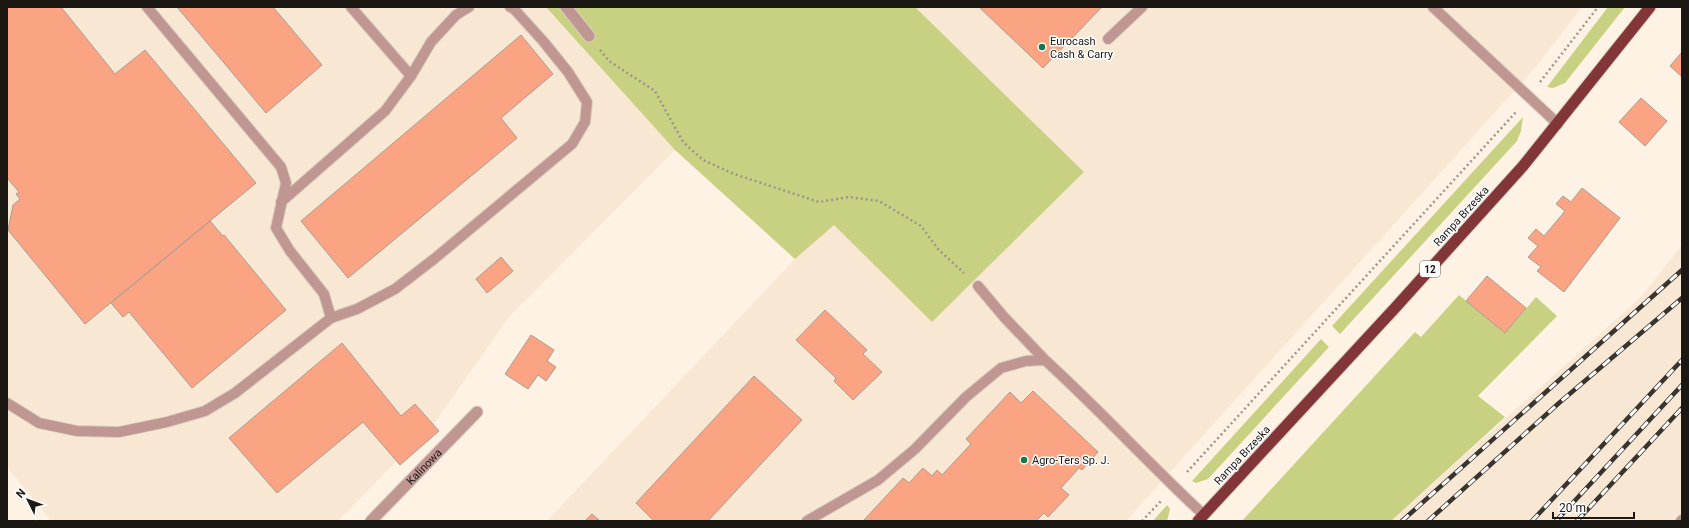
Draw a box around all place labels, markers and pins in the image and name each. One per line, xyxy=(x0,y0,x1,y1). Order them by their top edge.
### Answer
place label: Eurocash Cash & Carry xyxy=(1050,35,1114,61)
marker: Eurocash Cash & Carry xyxy=(1037,42,1047,52)
place label: Agro-Ters Sp. J. xyxy=(1032,454,1110,467)
marker: Agro-Ters Sp. J. xyxy=(1019,455,1029,465)

